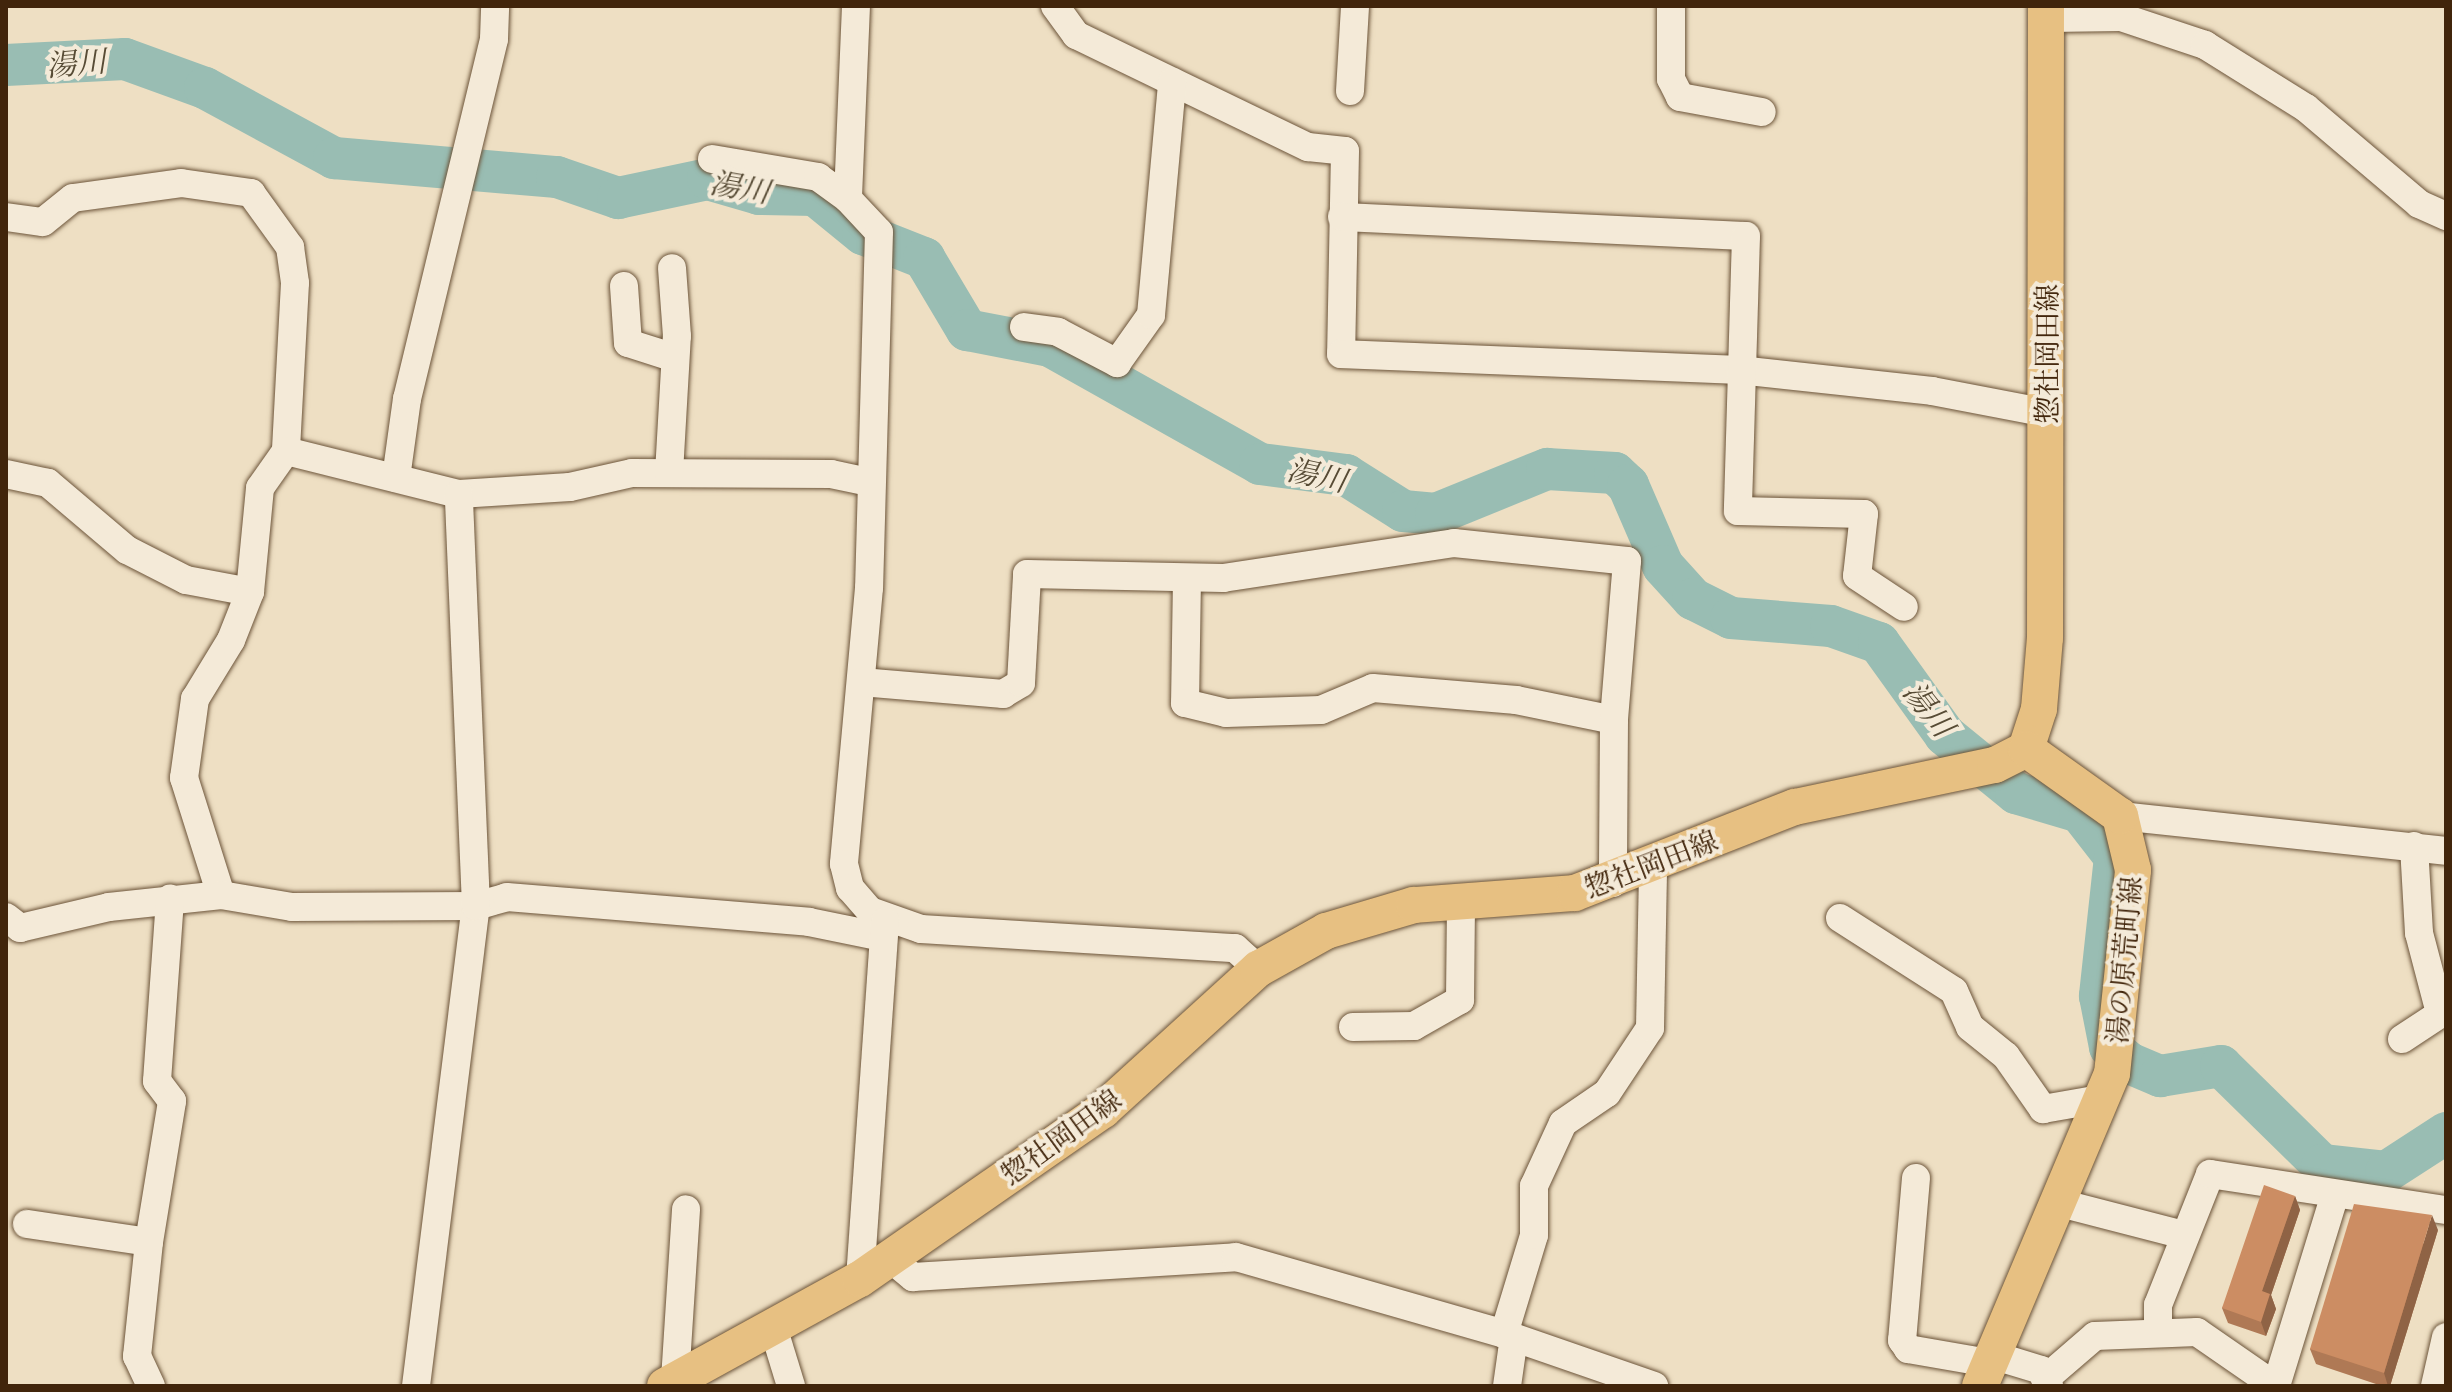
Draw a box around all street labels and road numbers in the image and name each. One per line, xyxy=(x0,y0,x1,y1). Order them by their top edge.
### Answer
street label: 惣社岡田線 xyxy=(2030,284,2064,424)
street label: 惣社岡田線 xyxy=(1580,823,1722,905)
street label: 湯の原荒町線 xyxy=(2100,875,2148,1045)
street label: 惣社岡田線 xyxy=(994,1082,1128,1192)

